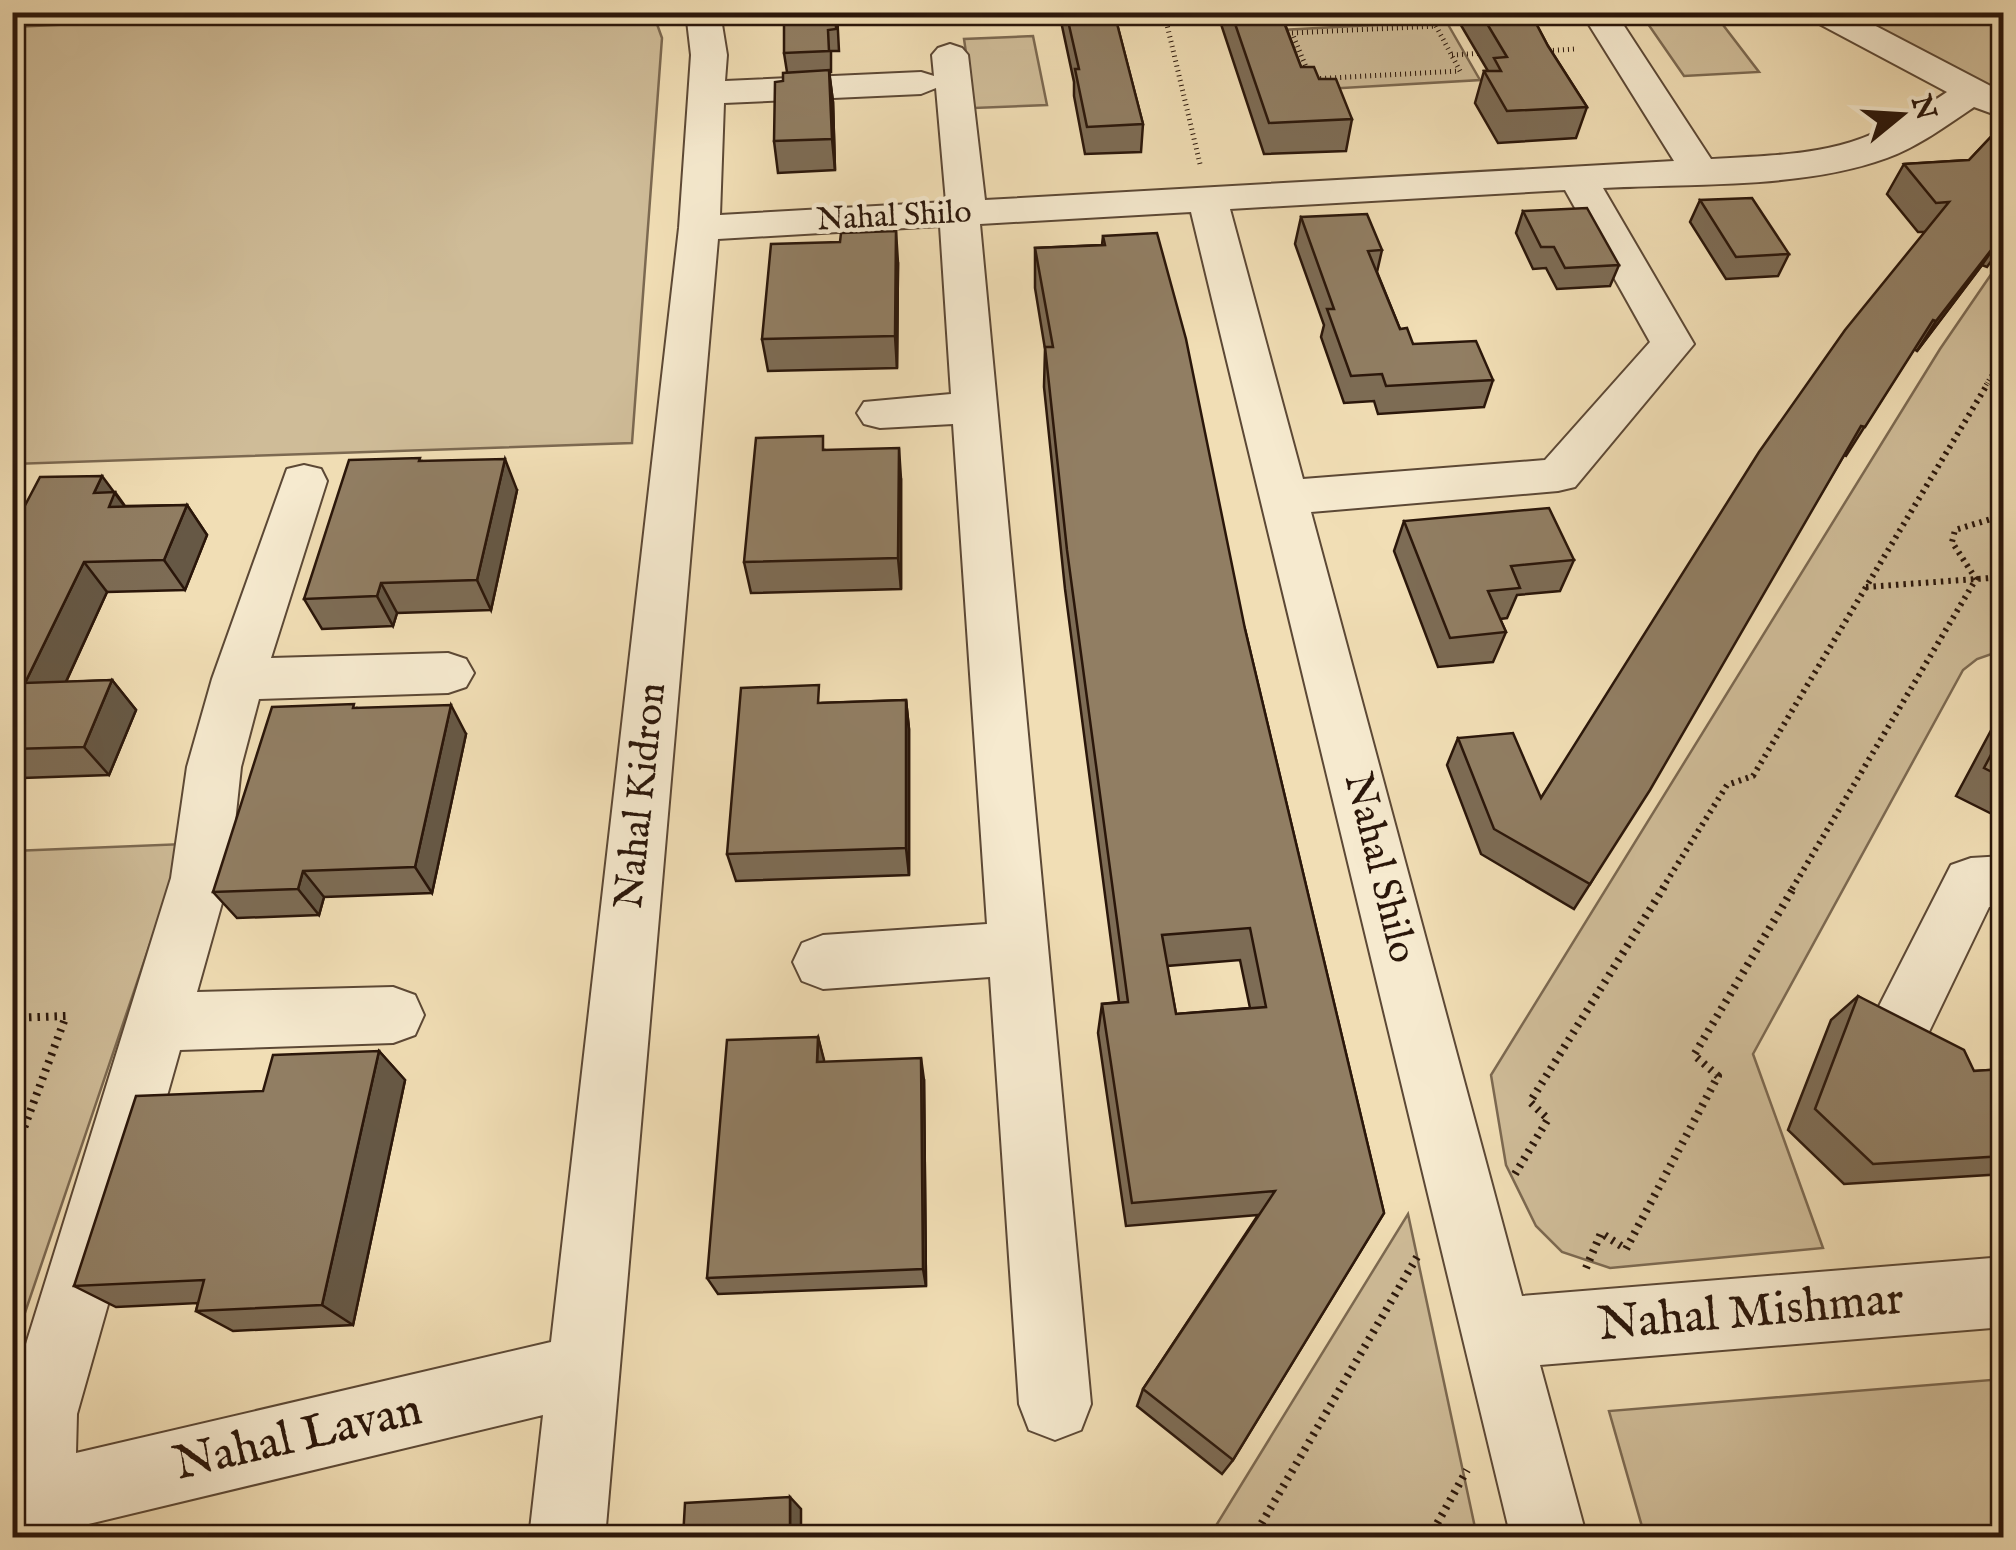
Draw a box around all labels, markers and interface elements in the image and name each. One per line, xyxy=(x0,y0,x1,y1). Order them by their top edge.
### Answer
north arrow xyxy=(1851,65,1951,165)
text: N xyxy=(1902,90,1943,125)
street label: Nahal Shilo xyxy=(816,192,972,242)
street label: Nahal Kidron xyxy=(605,680,679,912)
street label: Nahal Shilo xyxy=(1331,768,1427,968)
street label: Nahal Mishmar xyxy=(1596,1270,1906,1356)
street label: Nahal Lavan xyxy=(168,1380,428,1496)

